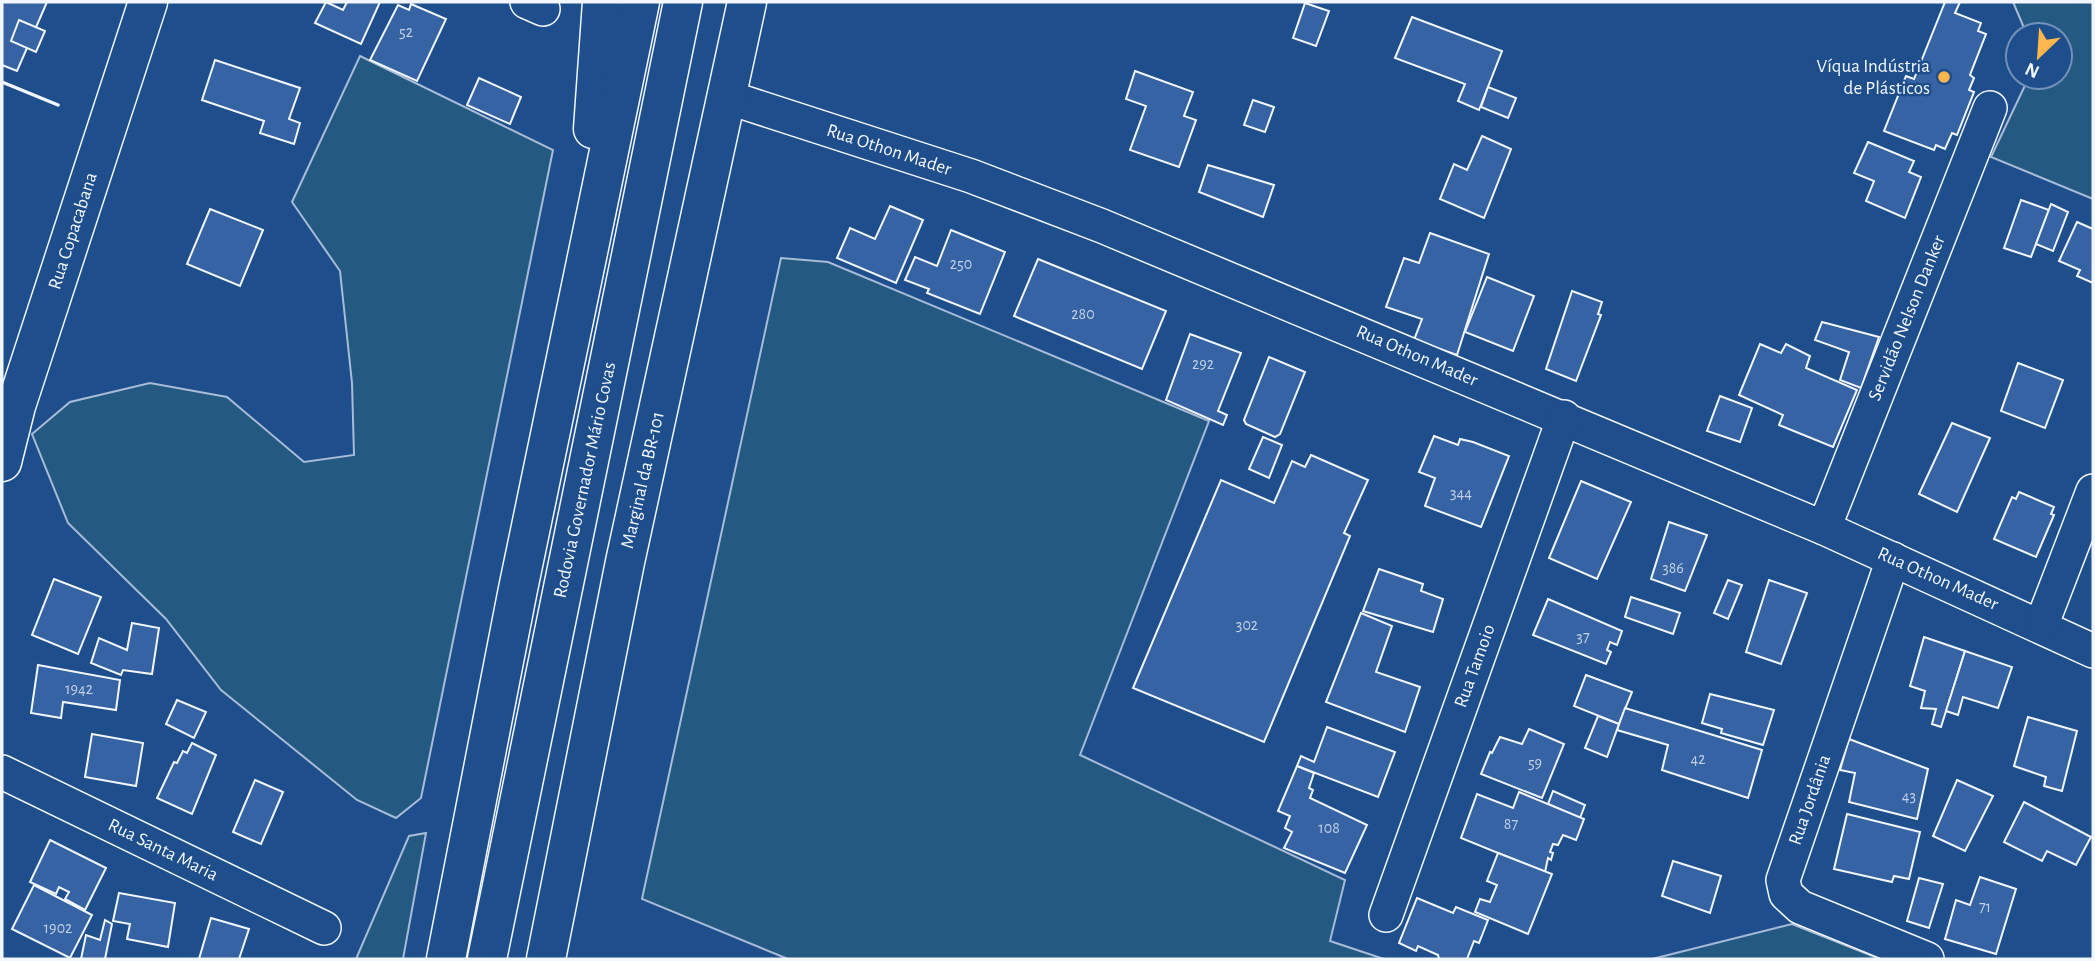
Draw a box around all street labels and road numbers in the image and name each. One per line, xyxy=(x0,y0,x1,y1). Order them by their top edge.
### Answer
street label: Rua Othon Mader xyxy=(824,121,954,179)
street label: Rua Copacabana xyxy=(45,170,101,292)
street label: Servidão Nelson Danker xyxy=(1865,233,1949,403)
street label: Rua Othon Mader xyxy=(1353,322,1481,390)
street label: Rodovia Governador Mário Covas xyxy=(551,360,619,600)
street label: Marginal da BR-101 xyxy=(618,410,668,550)
street label: Rua Othon Mader xyxy=(1875,544,2001,614)
street label: Rua Tamoio xyxy=(1451,622,1499,710)
street label: Rua Jordânia xyxy=(1786,752,1834,848)
street label: Rua Santa Maria xyxy=(105,815,221,885)

